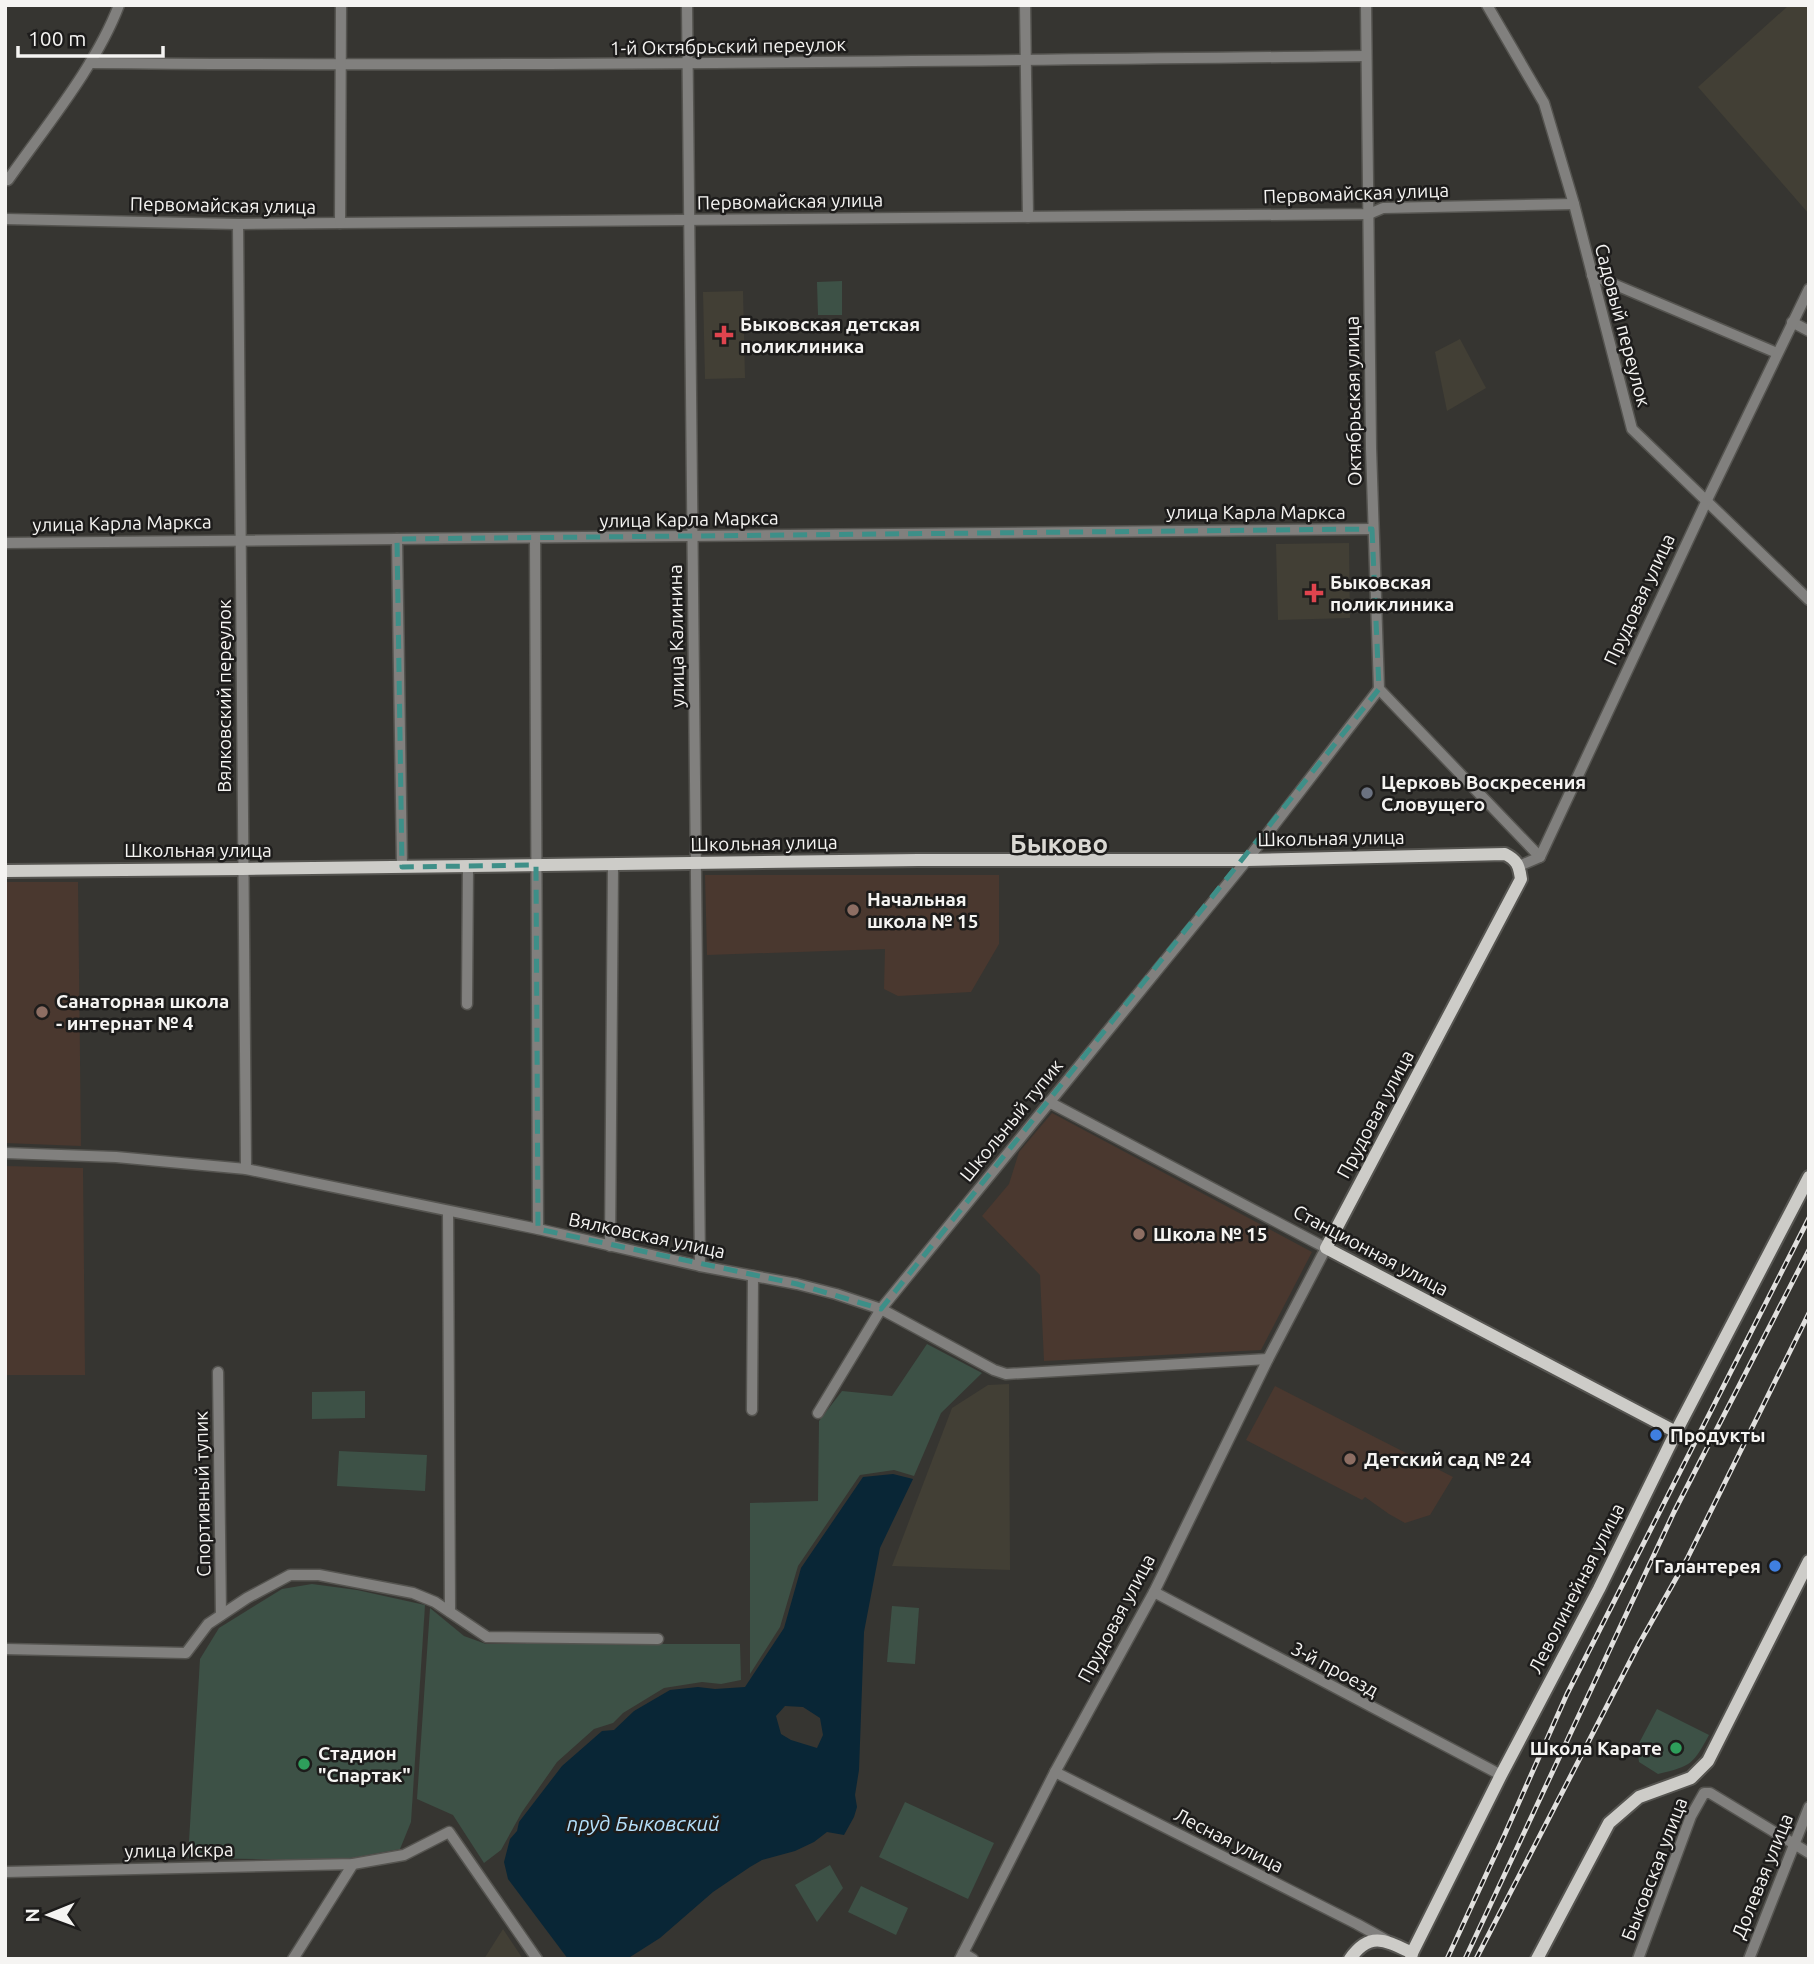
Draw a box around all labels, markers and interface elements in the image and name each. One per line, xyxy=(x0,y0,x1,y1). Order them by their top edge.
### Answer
scale bar xyxy=(18,14,163,58)
text: 100 m xyxy=(28,26,86,50)
street label: 1-й Октябрьский переулок xyxy=(610,33,847,59)
street label: Первомайская улица xyxy=(1263,179,1449,207)
street label: Первомайская улица xyxy=(697,188,883,214)
street label: Первомайская улица xyxy=(130,192,316,218)
street label: Садовый переулок xyxy=(1591,241,1655,409)
place label: Быковская детская поликлиника xyxy=(740,313,920,357)
street label: Октябрьская улица xyxy=(1341,316,1365,486)
marker: Быковская детская поликлиника xyxy=(714,325,734,345)
street label: улица Карла Маркса xyxy=(1166,501,1346,523)
street label: улица Карла Маркса xyxy=(599,506,779,532)
street label: улица Карла Маркса xyxy=(32,510,212,536)
street label: Прудовая улица xyxy=(1599,530,1679,668)
street label: улица Калинина xyxy=(664,564,688,708)
place label: Быковская поликлиника xyxy=(1330,571,1454,615)
marker: Быковская поликлиника xyxy=(1304,583,1324,603)
street label: Вялковский переулок xyxy=(213,599,235,793)
place label: Церковь Воскресения Словущего xyxy=(1381,771,1586,815)
marker: Церковь Воскресения Словущего xyxy=(1359,785,1375,801)
street label: Школьная улица xyxy=(1257,826,1405,850)
district label: Быково xyxy=(1010,829,1108,858)
street label: Школьная улица xyxy=(690,831,838,855)
street label: Школьная улица xyxy=(124,839,272,861)
place label: Начальная школа № 15 xyxy=(867,888,978,932)
marker: Начальная школа № 15 xyxy=(845,902,861,918)
place label: Санаторная школа - интернат № 4 xyxy=(56,990,229,1034)
marker: Санаторная школа - интернат № 4 xyxy=(34,1004,50,1020)
street label: Прудовая улица xyxy=(1332,1046,1418,1182)
street label: Школьный тупик xyxy=(955,1054,1067,1185)
street label: Станционная улица xyxy=(1290,1200,1452,1300)
street label: Вялковская улица xyxy=(567,1208,727,1262)
place label: Школа № 15 xyxy=(1153,1223,1267,1245)
marker: Школа № 15 xyxy=(1131,1226,1147,1242)
street label: Спортивный тупик xyxy=(190,1411,214,1577)
place label: Продукты xyxy=(1670,1424,1765,1446)
marker: Продукты xyxy=(1648,1427,1664,1443)
place label: Детский сад № 24 xyxy=(1364,1448,1531,1470)
marker: Детский сад № 24 xyxy=(1342,1451,1358,1467)
street label: Леволинейная улица xyxy=(1524,1499,1628,1677)
street label: Прудовая улица xyxy=(1073,1550,1159,1686)
place label: Галантерея xyxy=(1654,1555,1761,1577)
marker: Галантерея xyxy=(1767,1558,1783,1574)
street label: 3-й проезд xyxy=(1288,1637,1382,1701)
place label: Школа Карате xyxy=(1530,1737,1662,1759)
marker: Школа Карате xyxy=(1668,1740,1684,1756)
place label: Стадион "Спартак" xyxy=(318,1742,411,1786)
marker: Стадион "Спартак" xyxy=(296,1756,312,1772)
street label: Быковская улица xyxy=(1617,1794,1691,1944)
street label: Лесная улица xyxy=(1171,1803,1287,1877)
street label: Долевая улица xyxy=(1727,1810,1797,1942)
water label: пруд Быковский xyxy=(566,1811,720,1835)
street label: улица Искра xyxy=(124,1838,234,1862)
north arrow xyxy=(14,1880,84,1950)
text: N xyxy=(21,1908,43,1923)

